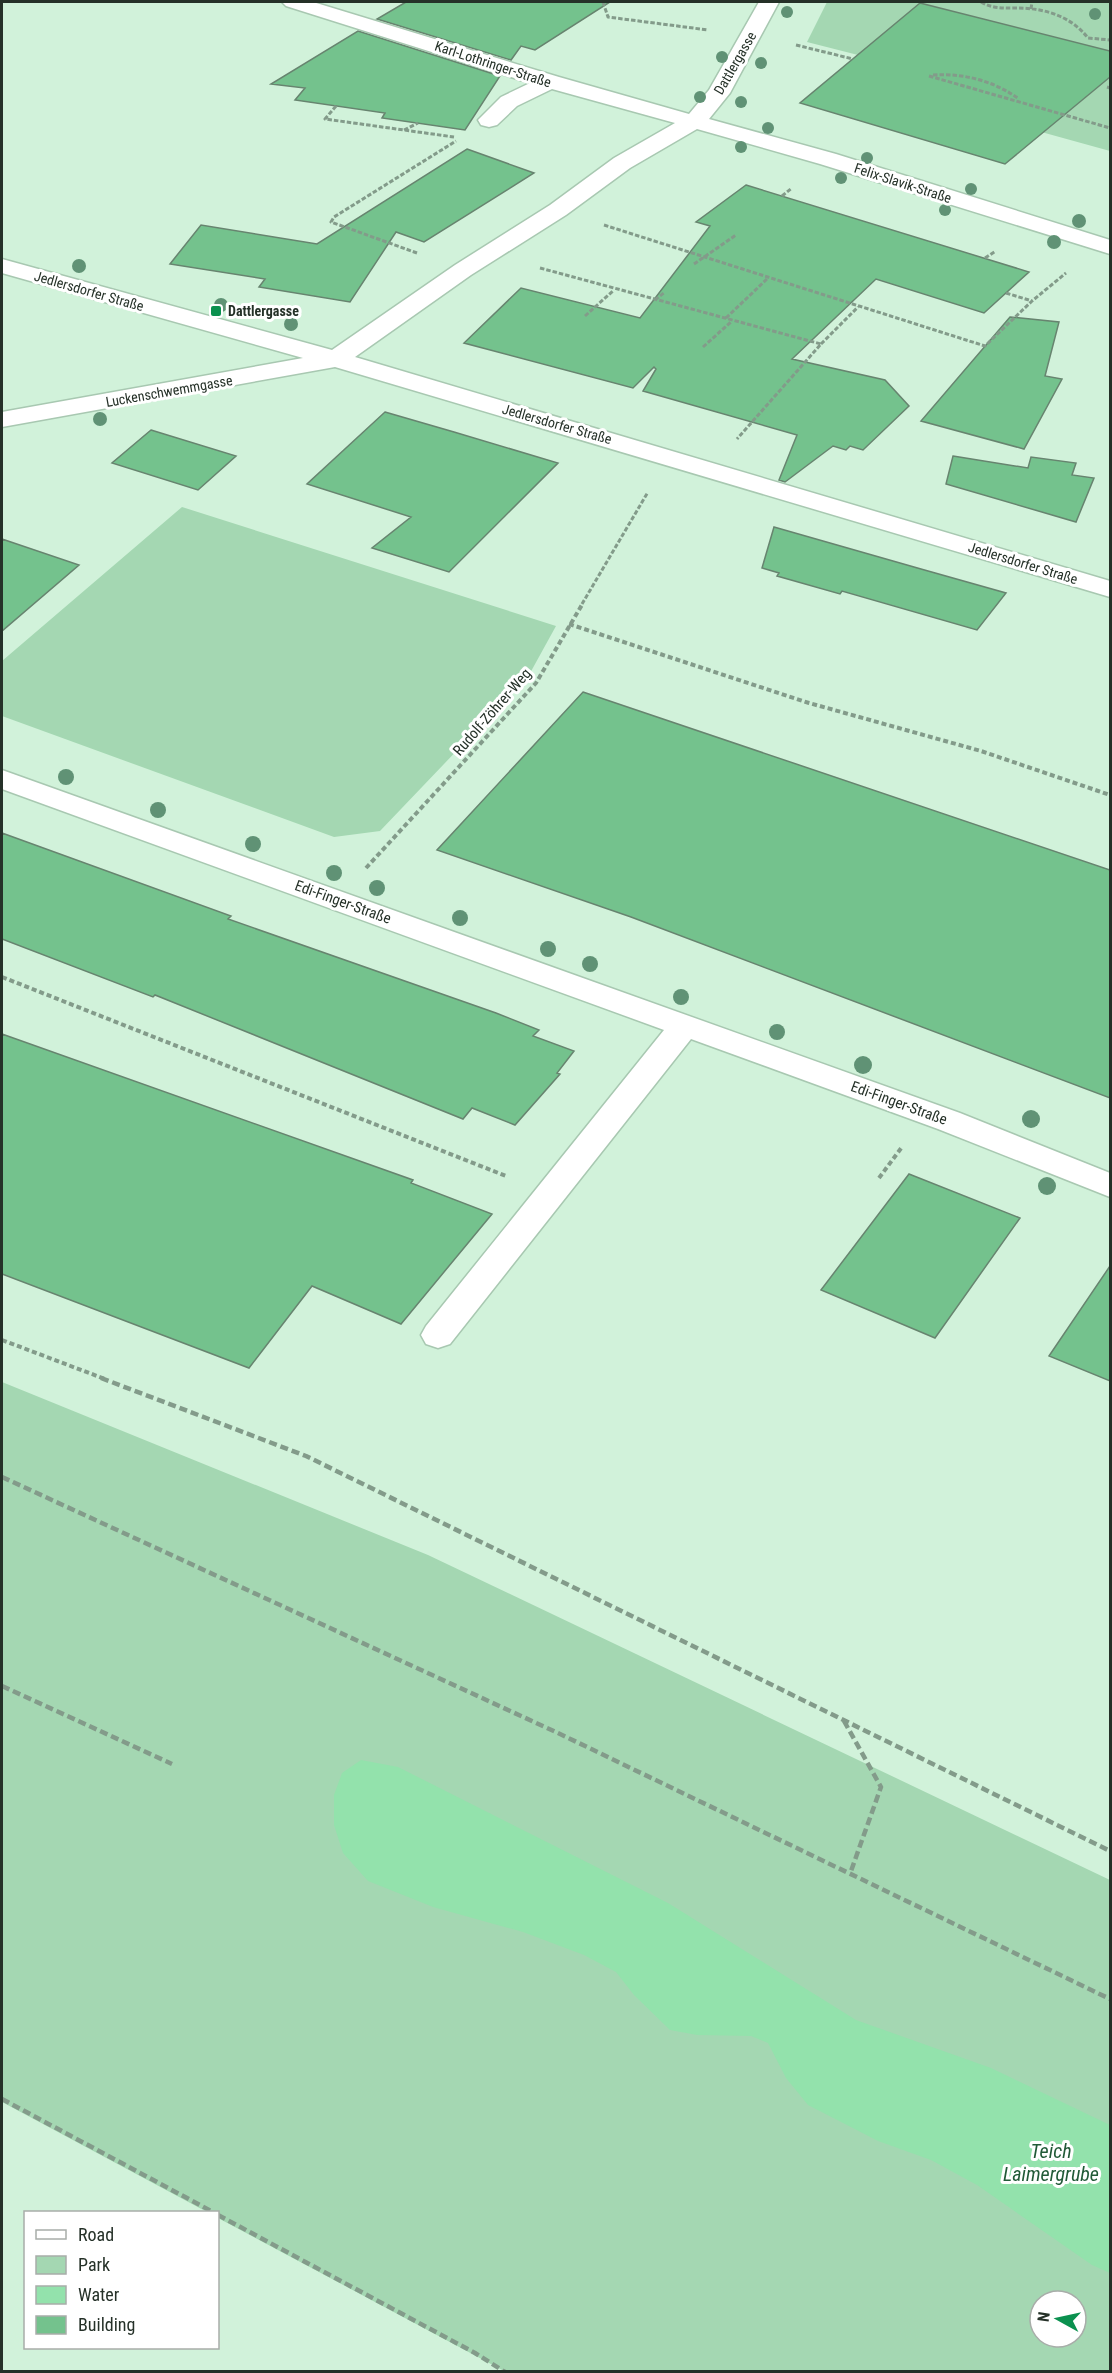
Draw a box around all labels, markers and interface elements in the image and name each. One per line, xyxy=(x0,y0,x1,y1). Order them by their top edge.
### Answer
street label: Dattlergasse xyxy=(711,28,760,97)
street label: Karl-Lothringer-Straße xyxy=(433,38,554,90)
street label: Felix-Slavik-Straße xyxy=(852,160,954,206)
street label: Jedlersdorfer Straße xyxy=(32,268,146,314)
place label: Dattlergasse xyxy=(228,303,299,319)
marker: Dattlergasse xyxy=(209,304,223,318)
street label: Luckenschwemmgasse xyxy=(104,372,234,410)
street label: Jedlersdorfer Straße xyxy=(500,401,614,447)
street label: Jedlersdorfer Straße xyxy=(966,539,1080,587)
street label: Rudolf-Zöhrer-Weg xyxy=(449,665,535,759)
street label: Edi-Finger-Straße xyxy=(292,876,394,928)
street label: Edi-Finger-Straße xyxy=(848,1077,950,1129)
water label: Teich Laimergrube xyxy=(1003,2139,1099,2186)
legend xyxy=(24,2211,219,2349)
text: Road xyxy=(78,2224,114,2245)
text: Park xyxy=(78,2254,110,2275)
text: Water xyxy=(78,2284,120,2305)
north arrow xyxy=(1028,2289,1088,2349)
text: N xyxy=(1034,2311,1054,2323)
text: Building xyxy=(78,2314,135,2335)

